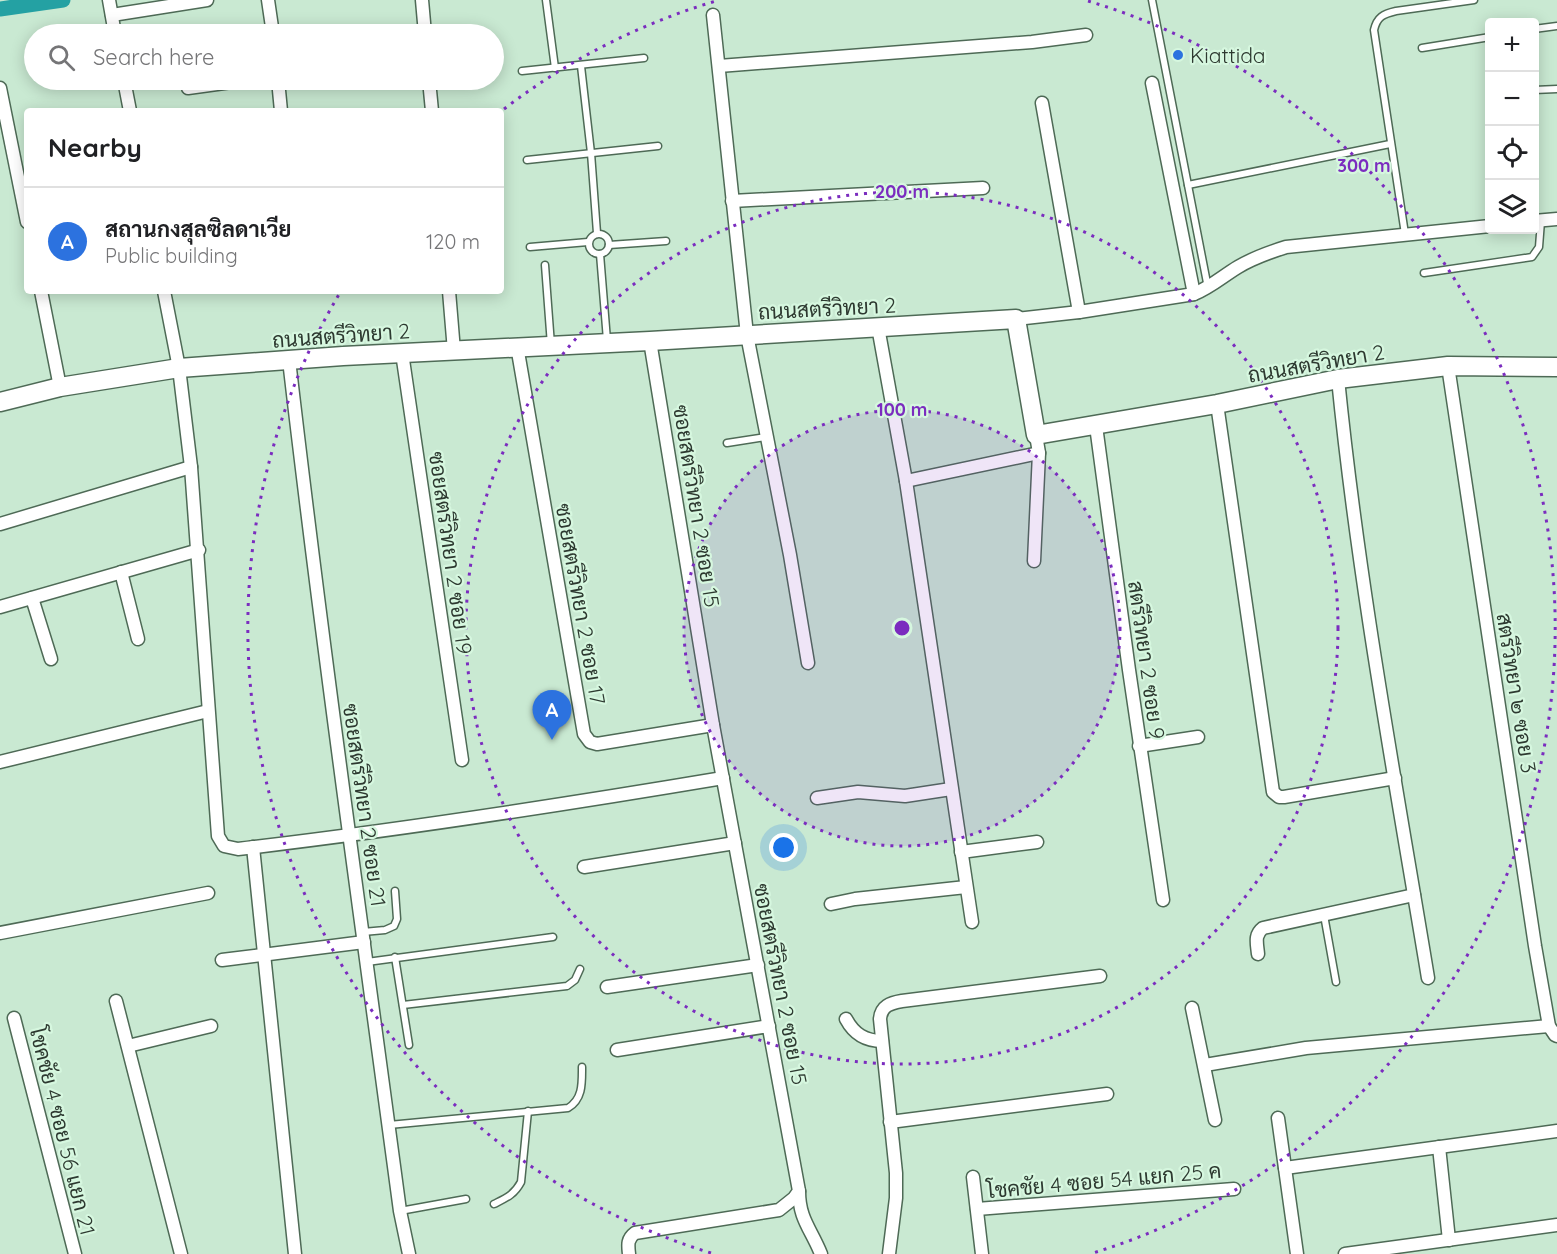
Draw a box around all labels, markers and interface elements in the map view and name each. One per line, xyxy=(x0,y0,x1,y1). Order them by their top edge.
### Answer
map controls xyxy=(1485,18,1539,234)
button: + xyxy=(1485,18,1539,72)
search box xyxy=(24,24,504,90)
icon: search xyxy=(45,41,78,74)
place label: Kiattida xyxy=(1190,42,1266,68)
text: Search here xyxy=(93,43,214,71)
marker: Kiattida xyxy=(1171,48,1185,62)
button: − xyxy=(1485,72,1539,126)
button: locate xyxy=(1485,126,1539,180)
text: Nearby xyxy=(48,131,142,164)
text: 300 m xyxy=(1337,154,1391,177)
text: 200 m xyxy=(875,180,929,203)
button: layers xyxy=(1485,180,1539,234)
text: สถานกงสุลซิลดาเวีย xyxy=(105,215,291,243)
text: A xyxy=(61,229,74,254)
text: 120 m xyxy=(426,229,480,254)
text: Public building xyxy=(105,243,238,268)
street label: ถนนสตรีวิทยา 2 xyxy=(757,291,897,325)
street label: ถนนสตรีวิทยา 2 xyxy=(271,317,411,353)
street label: ถนนสตรีวิทยา 2 xyxy=(1246,338,1386,388)
text: 100 m xyxy=(877,398,927,421)
street label: ซอยสตรีวิทยา 2 ซอย 15 xyxy=(668,403,726,609)
street label: ซอยสตรีวิทยา 2 ซอย 19 xyxy=(424,450,478,656)
street label: ซอยสตรีวิทยา 2 ซอย 17 xyxy=(551,501,612,707)
street label: สตรีวิทยา 2 ซอย 9 xyxy=(1123,579,1171,741)
street label: สตรีวิทยา ๒ ซอย 3 xyxy=(1492,611,1542,775)
centre of rings xyxy=(892,618,912,638)
pin: A xyxy=(532,690,572,740)
street label: ซอยสตรีวิทยา 2 ซอย 21 xyxy=(338,702,392,908)
your location xyxy=(769,833,798,862)
street label: ซอยสตรีวิทยา 2 ซอย 15 xyxy=(749,881,813,1087)
street label: โชคชัย 4 ซอย 56 แยก 21 xyxy=(24,1023,101,1238)
street label: โชคชัย 4 ซอย 54 แยก 25 ค xyxy=(985,1157,1222,1203)

